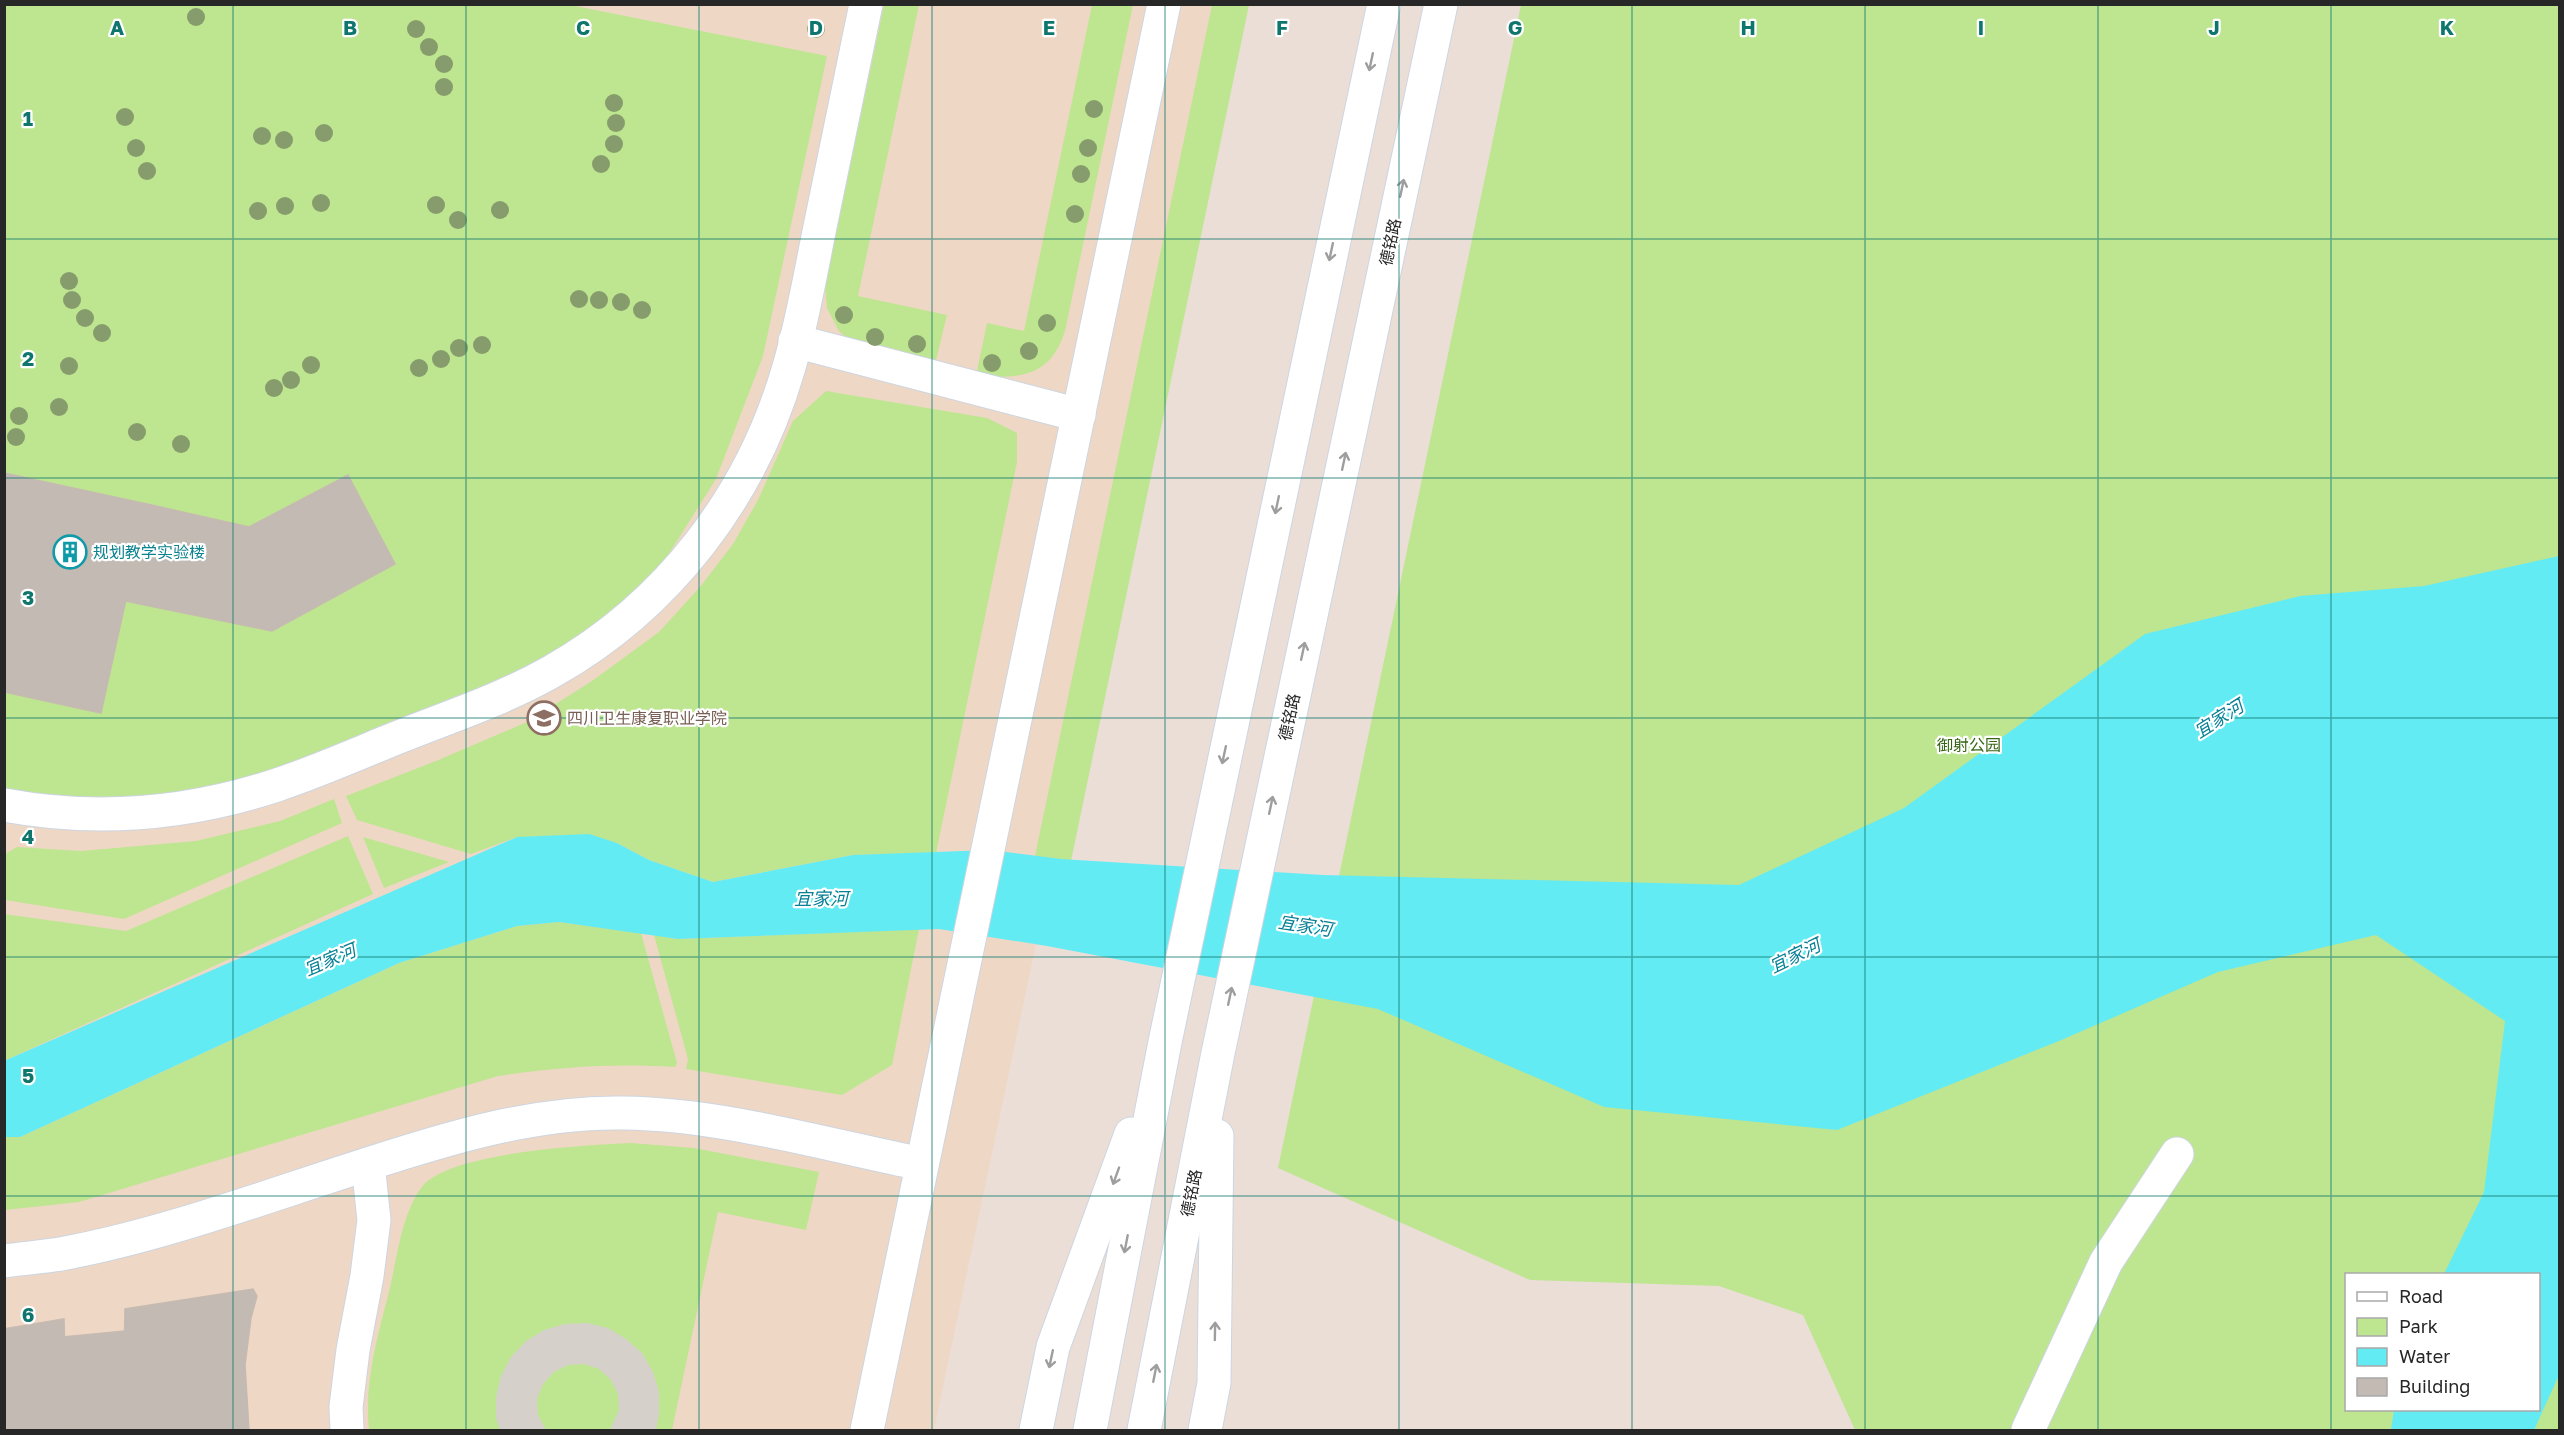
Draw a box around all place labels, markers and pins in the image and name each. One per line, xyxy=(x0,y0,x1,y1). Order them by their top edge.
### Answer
building icon: 规划教学实验楼 xyxy=(52,534,88,570)
place label: 规划教学实验楼 xyxy=(93,542,205,562)
school or university icon: 四川卫生康复职业学院 xyxy=(526,700,562,736)
place label: 四川卫生康复职业学院 xyxy=(567,708,727,728)

